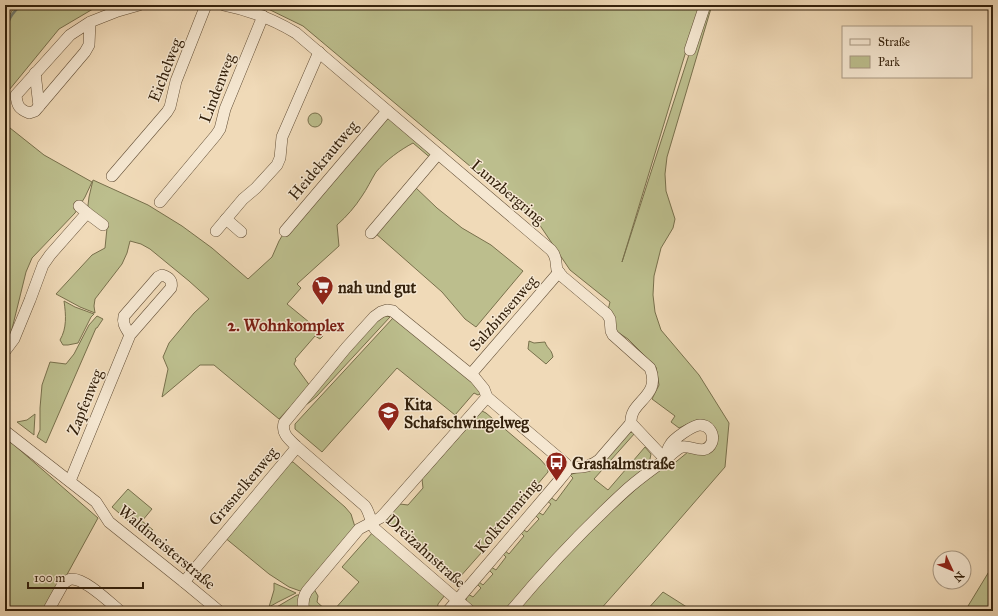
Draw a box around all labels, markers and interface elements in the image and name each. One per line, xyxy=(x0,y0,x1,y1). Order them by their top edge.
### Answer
legend xyxy=(842,26,972,78)
street label: Eichelweg xyxy=(144,35,187,105)
text: Straße xyxy=(878,35,910,49)
street label: Lindenweg xyxy=(195,50,240,126)
text: Park xyxy=(878,55,900,69)
street label: Heidekrautweg xyxy=(284,116,363,204)
street label: Lunzbergring xyxy=(466,156,549,230)
street label: Salzbinsenweg xyxy=(465,271,542,355)
supermarket icon: nah und gut xyxy=(310,274,336,307)
place label: nah und gut xyxy=(338,278,417,298)
district label: 2. Wohnkomplex xyxy=(228,315,345,336)
street label: Zapfenweg xyxy=(63,366,108,438)
place label: Kita Schafschwingelweg xyxy=(404,395,529,433)
school or university icon: Kita Schafschwingelweg xyxy=(376,400,402,433)
street label: Grasnelkenweg xyxy=(205,442,283,530)
bus stop icon: Grashalmstraße xyxy=(544,450,570,483)
place label: Grashalmstraße xyxy=(572,454,675,473)
street label: Kolkturmring xyxy=(470,475,545,558)
street label: Waldmeisterstraße xyxy=(114,501,220,593)
street label: Dreizahnstraße xyxy=(382,510,470,592)
north arrow xyxy=(932,550,972,590)
scale bar xyxy=(28,564,143,590)
text: N xyxy=(950,569,967,585)
text: 100 m xyxy=(34,571,65,585)

